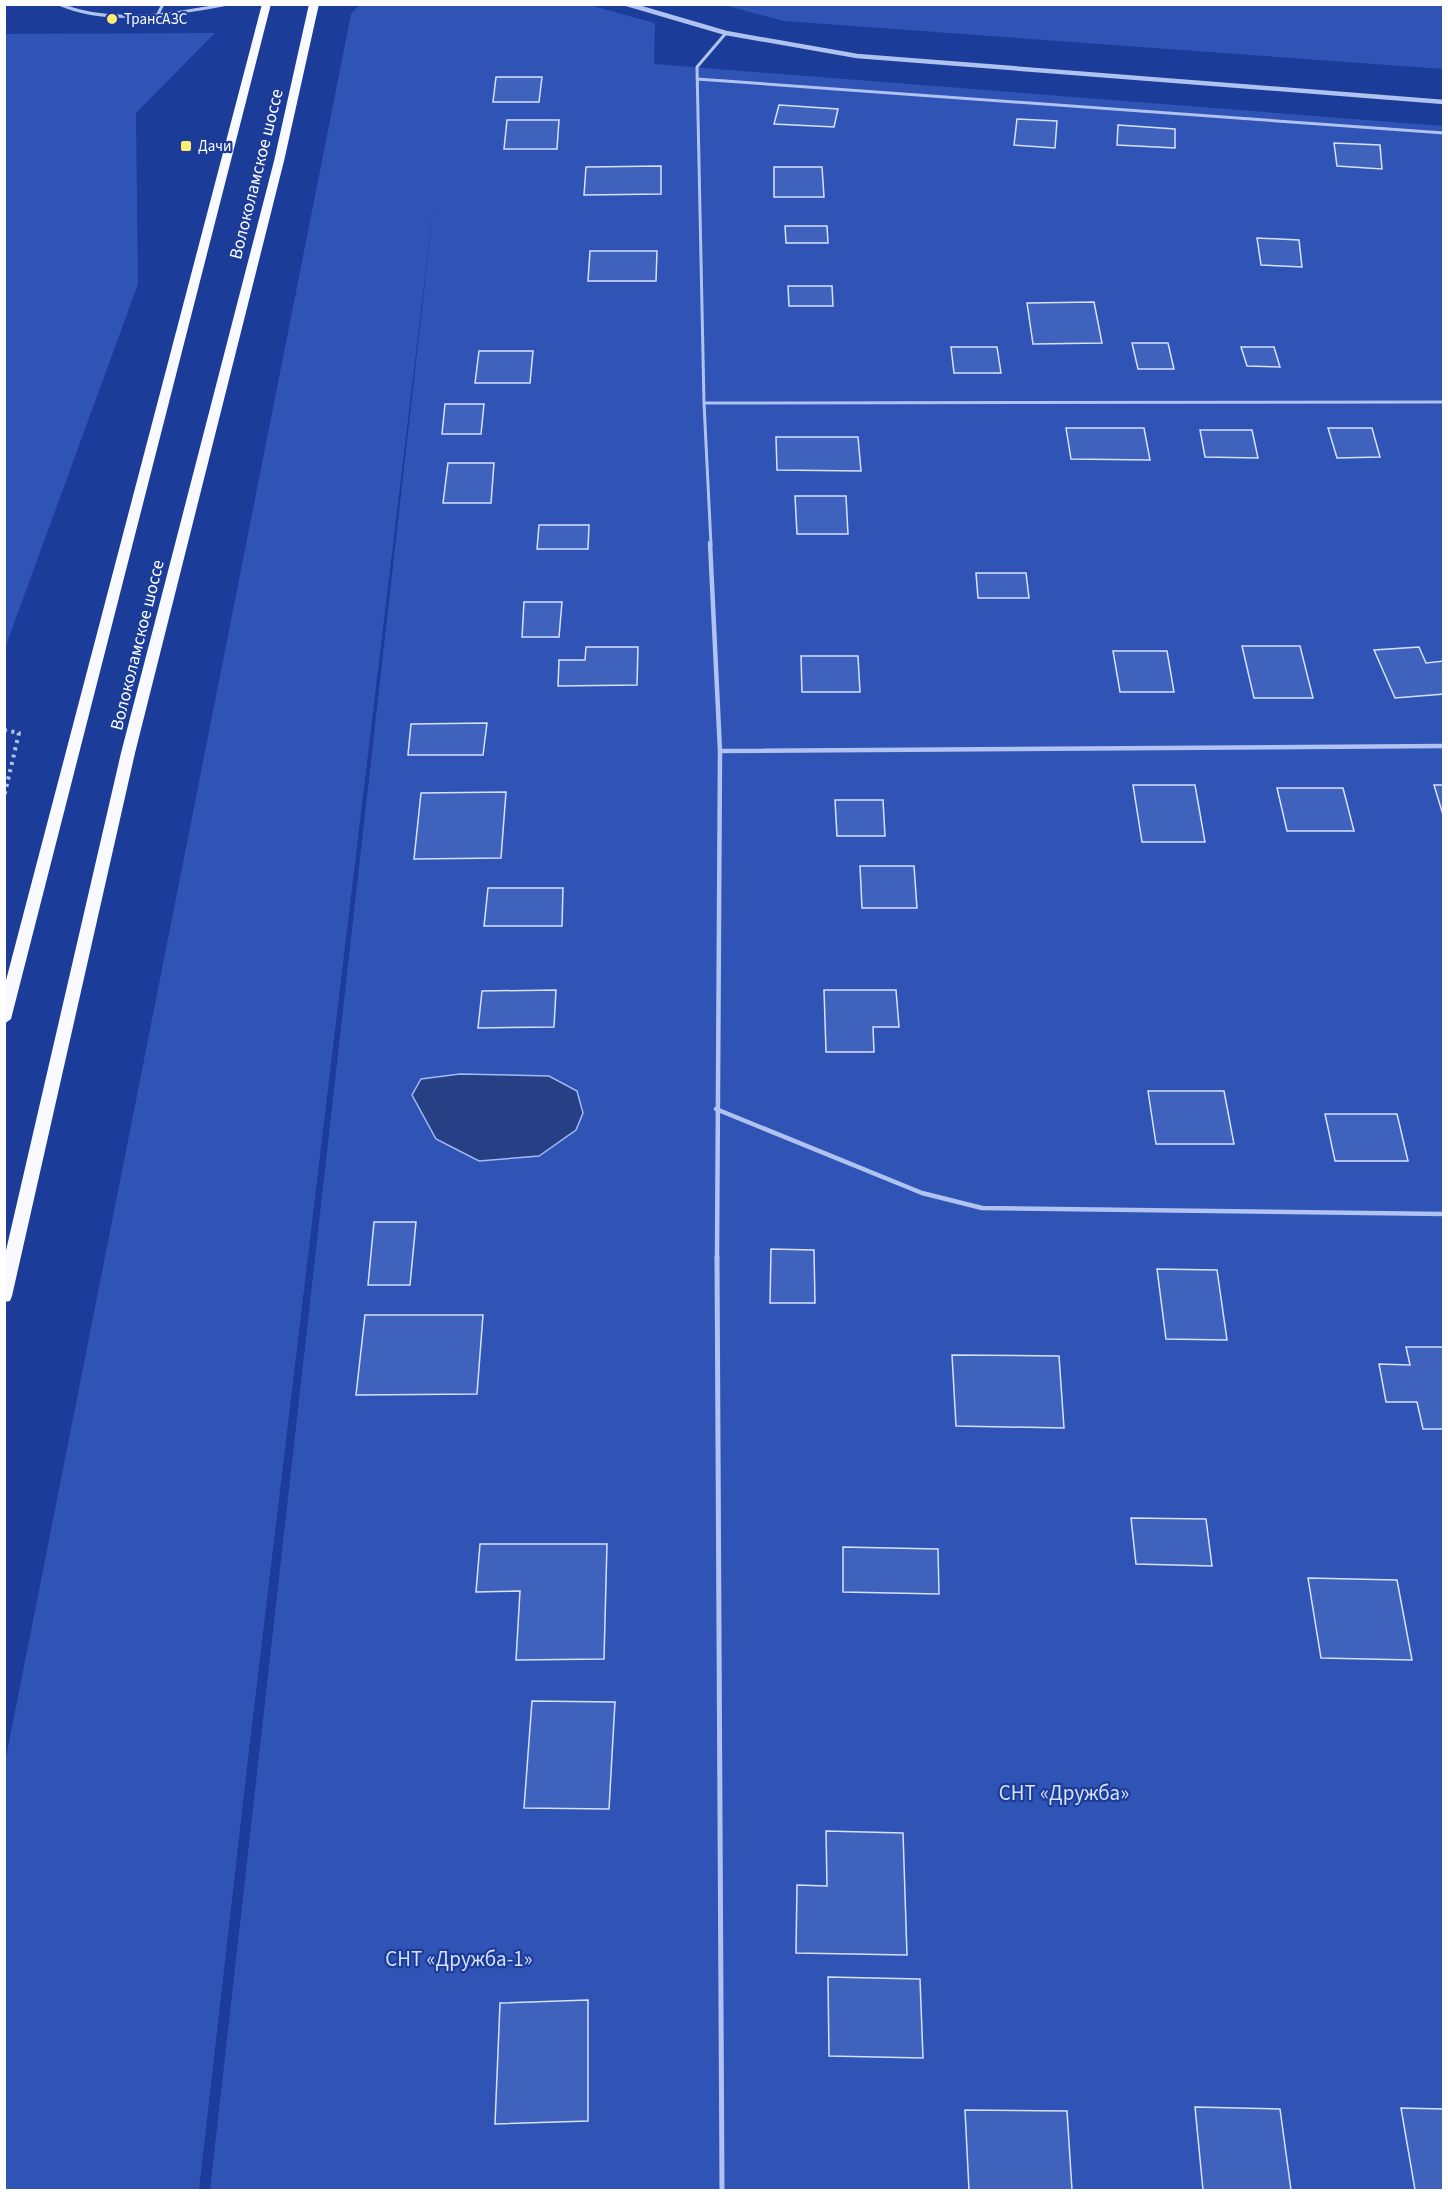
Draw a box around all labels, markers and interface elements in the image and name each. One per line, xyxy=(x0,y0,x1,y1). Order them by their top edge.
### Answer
place label: ТрансАЗС xyxy=(124,9,188,30)
marker: ТрансАЗС xyxy=(105,12,119,26)
street label: Волоколамское шоссе xyxy=(223,86,290,262)
place label: Дачи xyxy=(198,136,231,157)
marker: Дачи xyxy=(179,139,193,153)
street label: Волоколамское шоссе xyxy=(104,557,171,733)
park label: СНТ «Дружба» xyxy=(999,1778,1129,1808)
park label: СНТ «Дружба-1» xyxy=(385,1944,533,1974)

